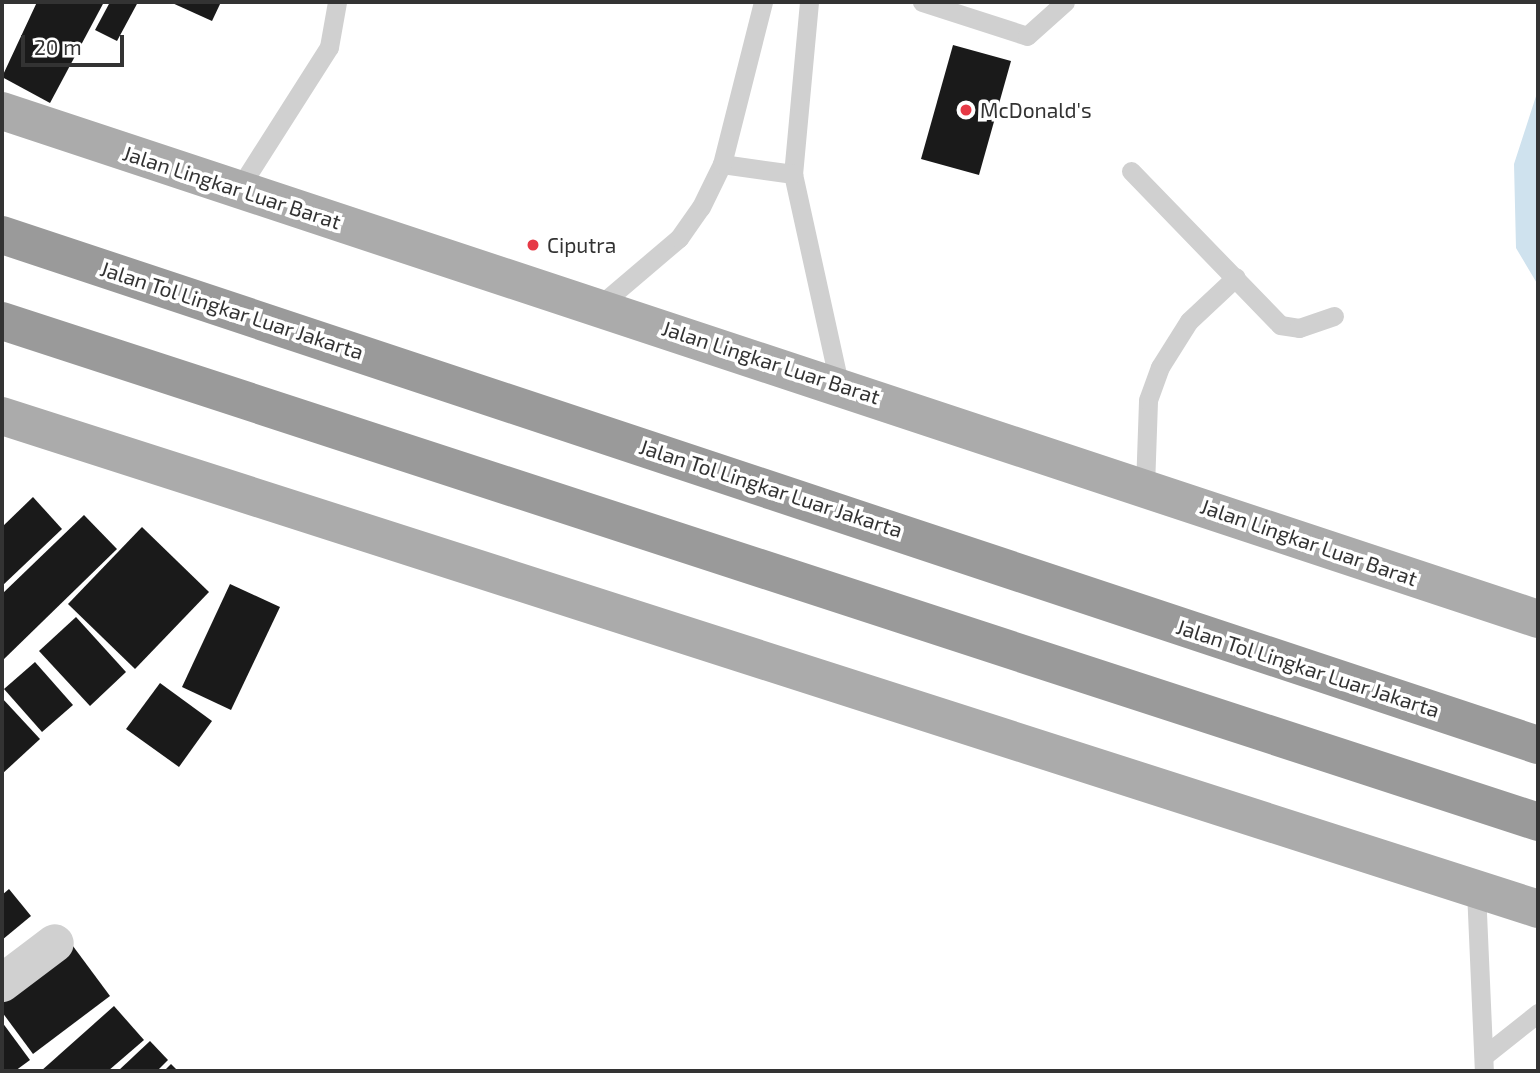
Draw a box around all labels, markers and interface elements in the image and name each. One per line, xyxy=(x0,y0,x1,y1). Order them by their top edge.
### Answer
scale bar xyxy=(24,21,128,65)
text: 20 m xyxy=(34,34,82,59)
place label: McDonald's xyxy=(980,97,1092,123)
marker: McDonald's xyxy=(958,102,974,118)
street label: Jalan Lingkar Luar Barat xyxy=(119,140,345,234)
place label: Ciputra xyxy=(547,232,616,258)
marker: Ciputra xyxy=(525,237,541,253)
street label: Jalan Tol Lingkar Luar Jakarta xyxy=(96,255,368,365)
street label: Jalan Lingkar Luar Barat xyxy=(658,315,884,409)
street label: Jalan Tol Lingkar Luar Jakarta xyxy=(635,433,907,543)
street label: Jalan Lingkar Luar Barat xyxy=(1197,493,1421,591)
street label: Jalan Tol Lingkar Luar Jakarta xyxy=(1172,613,1444,723)

